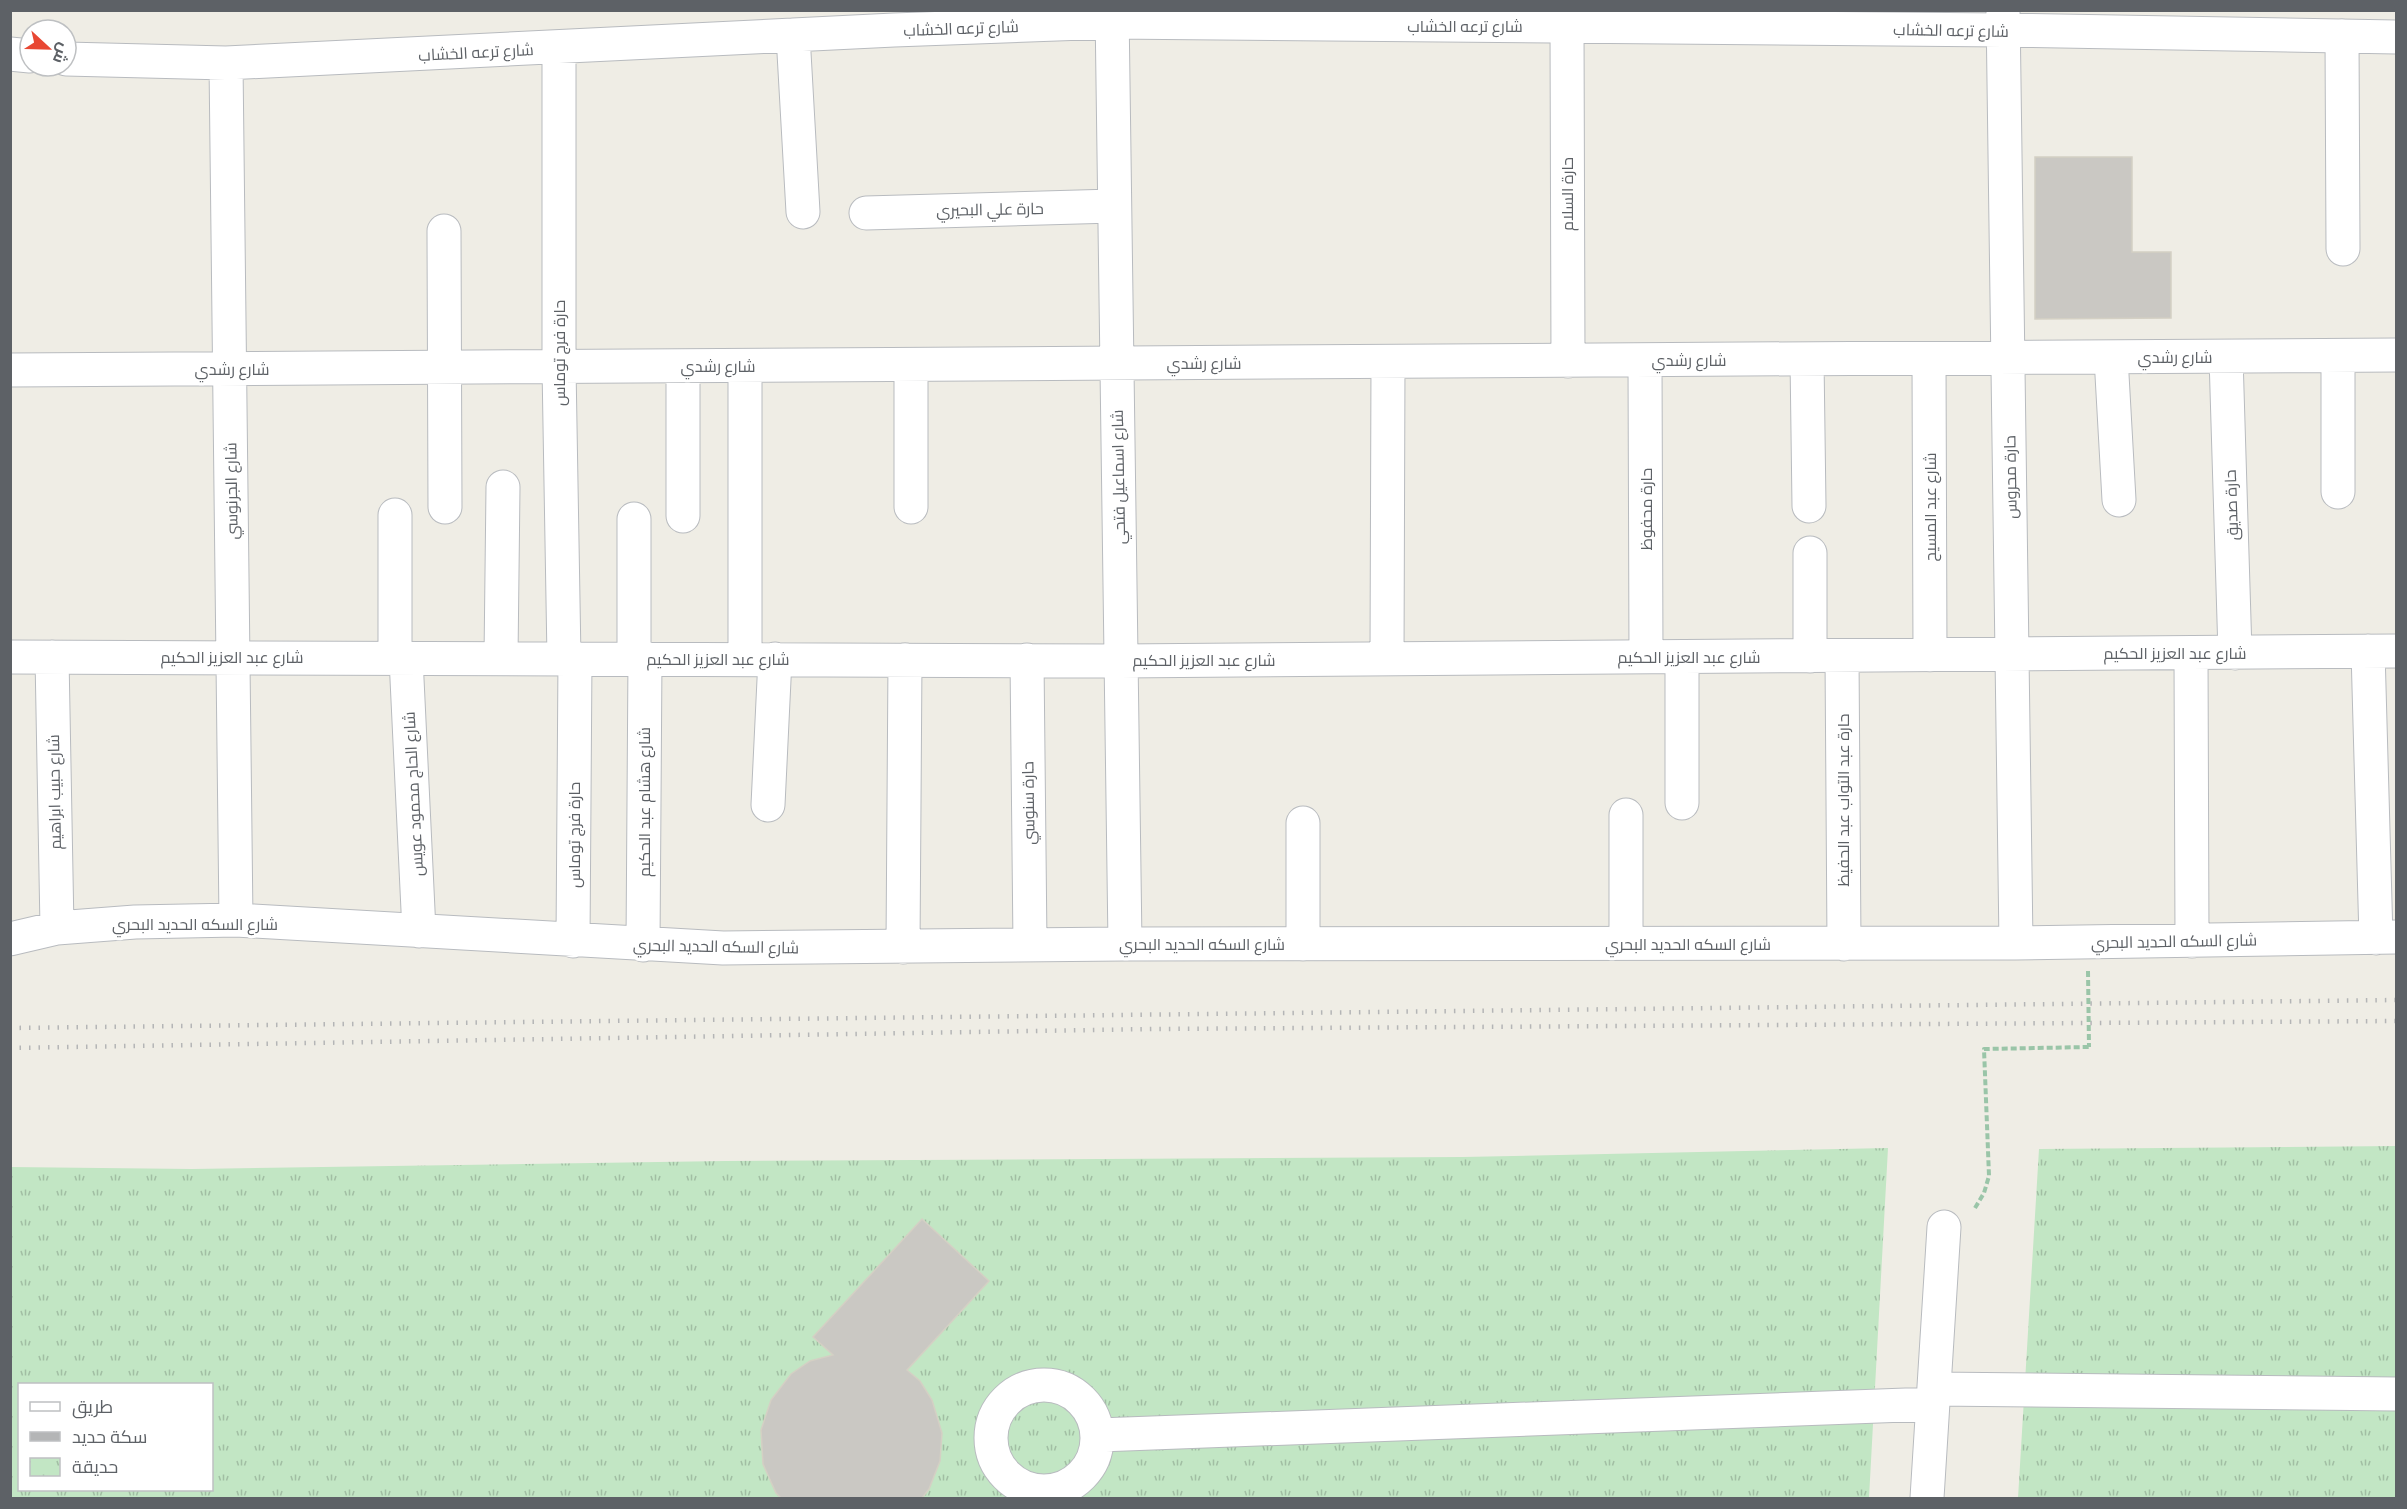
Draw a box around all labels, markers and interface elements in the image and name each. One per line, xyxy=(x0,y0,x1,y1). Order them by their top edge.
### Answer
street label: شارع ترعه الخشاب xyxy=(903,15,1019,42)
street label: شارع ترعه الخشاب xyxy=(1407,15,1523,38)
north arrow xyxy=(18,18,78,78)
street label: شارع ترعه الخشاب xyxy=(1893,18,2009,43)
street label: شارع ترعه الخشاب xyxy=(418,38,534,67)
text: ش xyxy=(48,40,76,67)
street label: حارة السلام xyxy=(1556,157,1579,231)
street label: حارة علي البحيري xyxy=(936,197,1044,224)
street label: حارة فرج توماس xyxy=(548,300,571,406)
street label: شارع رشدي xyxy=(2138,346,2212,371)
street label: شارع رشدي xyxy=(1652,349,1726,374)
street label: شارع رشدي xyxy=(1167,352,1241,377)
street label: شارع رشدي xyxy=(681,355,755,380)
street label: شارع رشدي xyxy=(195,358,269,383)
street label: شارع اسماعيل فتحي xyxy=(1106,409,1133,545)
street label: حارة محروس xyxy=(1998,435,2022,519)
street label: شارع الجرنوسي xyxy=(219,442,245,540)
street label: شارع عبد المسيح xyxy=(1919,452,1942,562)
street label: حارة محفوظ xyxy=(1635,468,1657,550)
street label: حارة صديق xyxy=(2219,469,2243,541)
street label: شارع عبد العزيز الحكيم xyxy=(2104,642,2246,665)
street label: شارع عبد العزيز الحكيم xyxy=(161,646,303,669)
street label: شارع عبد العزيز الحكيم xyxy=(1618,646,1760,669)
street label: شارع عبد العزيز الحكيم xyxy=(647,648,789,671)
street label: شارع عبد العزيز الحكيم xyxy=(1133,649,1275,672)
street label: شارع الحاج محمود عويس xyxy=(398,711,429,877)
street label: حارة عبد التواب عبد الحفيظ xyxy=(1832,714,1854,886)
street label: شارع هشام عبد الحكيم xyxy=(633,727,656,877)
street label: شارع حبيب ابراهيم xyxy=(42,734,67,850)
street label: حارة سنوسي xyxy=(1016,761,1042,845)
street label: حارة فرج توماس xyxy=(563,782,586,888)
street label: شارع السكه الحديد البحري xyxy=(112,913,278,938)
street label: شارع السكه الحديد البحري xyxy=(2091,929,2257,956)
street label: شارع السكه الحديد البحري xyxy=(1119,933,1285,958)
street label: شارع السكه الحديد البحري xyxy=(1605,933,1771,958)
street label: شارع السكه الحديد البحري xyxy=(633,934,799,961)
legend xyxy=(18,1383,213,1491)
text: طريق xyxy=(72,1394,113,1419)
text: سكة حديد xyxy=(72,1424,147,1449)
text: حديقة xyxy=(72,1454,118,1479)

